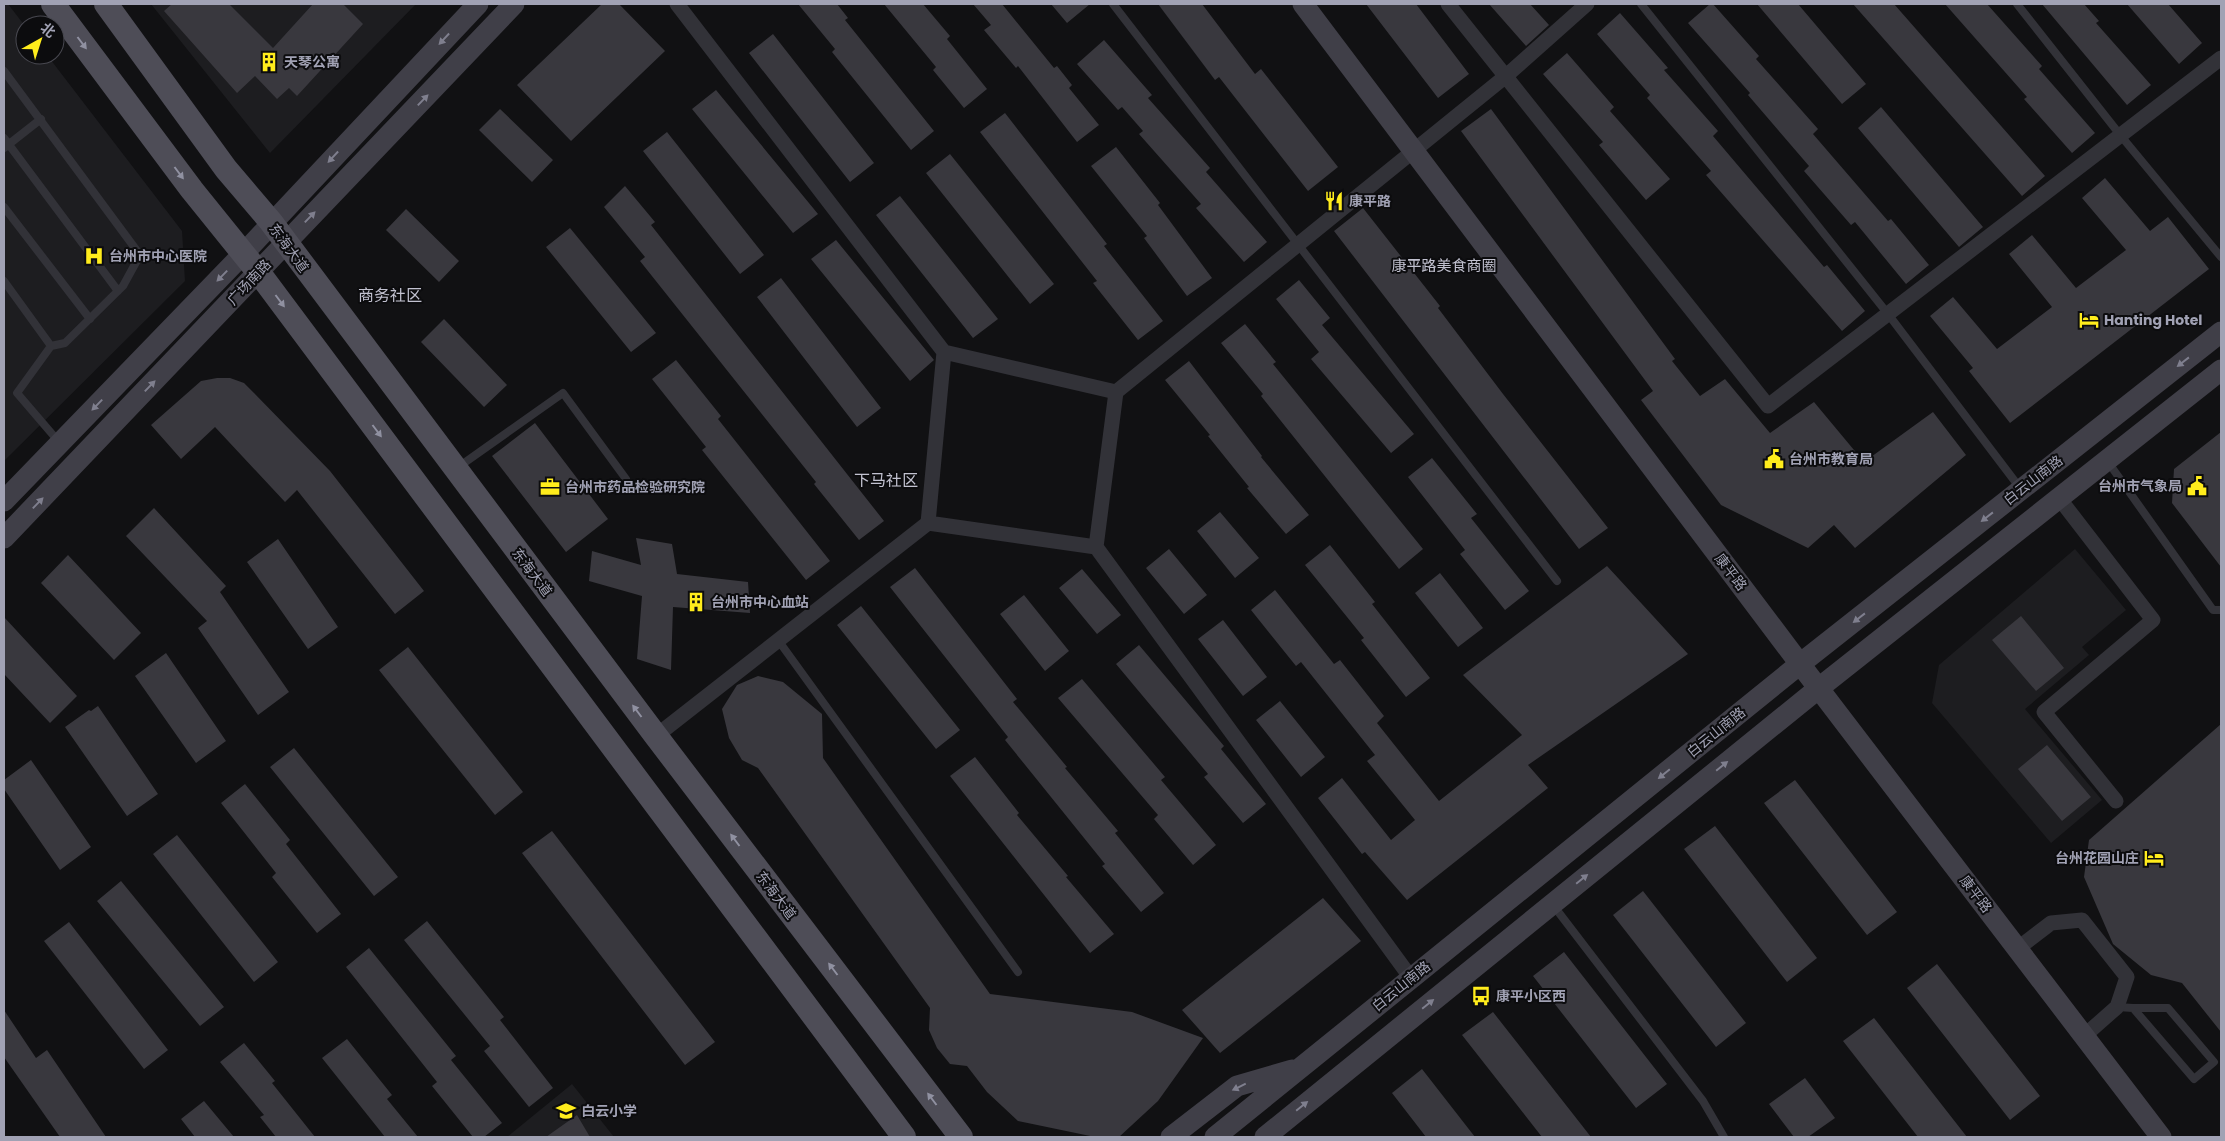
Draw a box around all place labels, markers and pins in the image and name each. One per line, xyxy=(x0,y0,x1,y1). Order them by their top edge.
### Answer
building icon: 天琴公寓 xyxy=(258,51,280,73)
place label: 天琴公寓 xyxy=(284,52,340,72)
restaurant icon: 康平路 xyxy=(1323,190,1345,212)
place label: 康平路 xyxy=(1349,191,1391,211)
hospital icon: 台州市中心医院 xyxy=(83,245,105,267)
place label: 台州市中心医院 xyxy=(109,246,207,266)
hotel icon: Hanting Hotel xyxy=(2078,309,2100,331)
place label: Hanting Hotel xyxy=(2104,310,2203,330)
public building icon: 台州市教育局 xyxy=(1763,448,1785,470)
place label: 台州市教育局 xyxy=(1789,449,1873,469)
public building icon: 台州市气象局 xyxy=(2186,475,2208,497)
office icon: 台州市药品检验研究院 xyxy=(539,476,561,498)
place label: 台州市气象局 xyxy=(2098,476,2182,496)
place label: 台州市药品检验研究院 xyxy=(565,477,705,497)
building icon: 台州市中心血站 xyxy=(685,591,707,613)
place label: 台州市中心血站 xyxy=(711,592,809,612)
hotel icon: 台州花园山庄 xyxy=(2143,847,2165,869)
place label: 台州花园山庄 xyxy=(2055,848,2139,868)
bus stop icon: 康平小区西 xyxy=(1470,985,1492,1007)
place label: 康平小区西 xyxy=(1496,986,1566,1006)
school or university icon: 白云小学 xyxy=(555,1100,577,1122)
place label: 白云小学 xyxy=(581,1101,637,1121)

